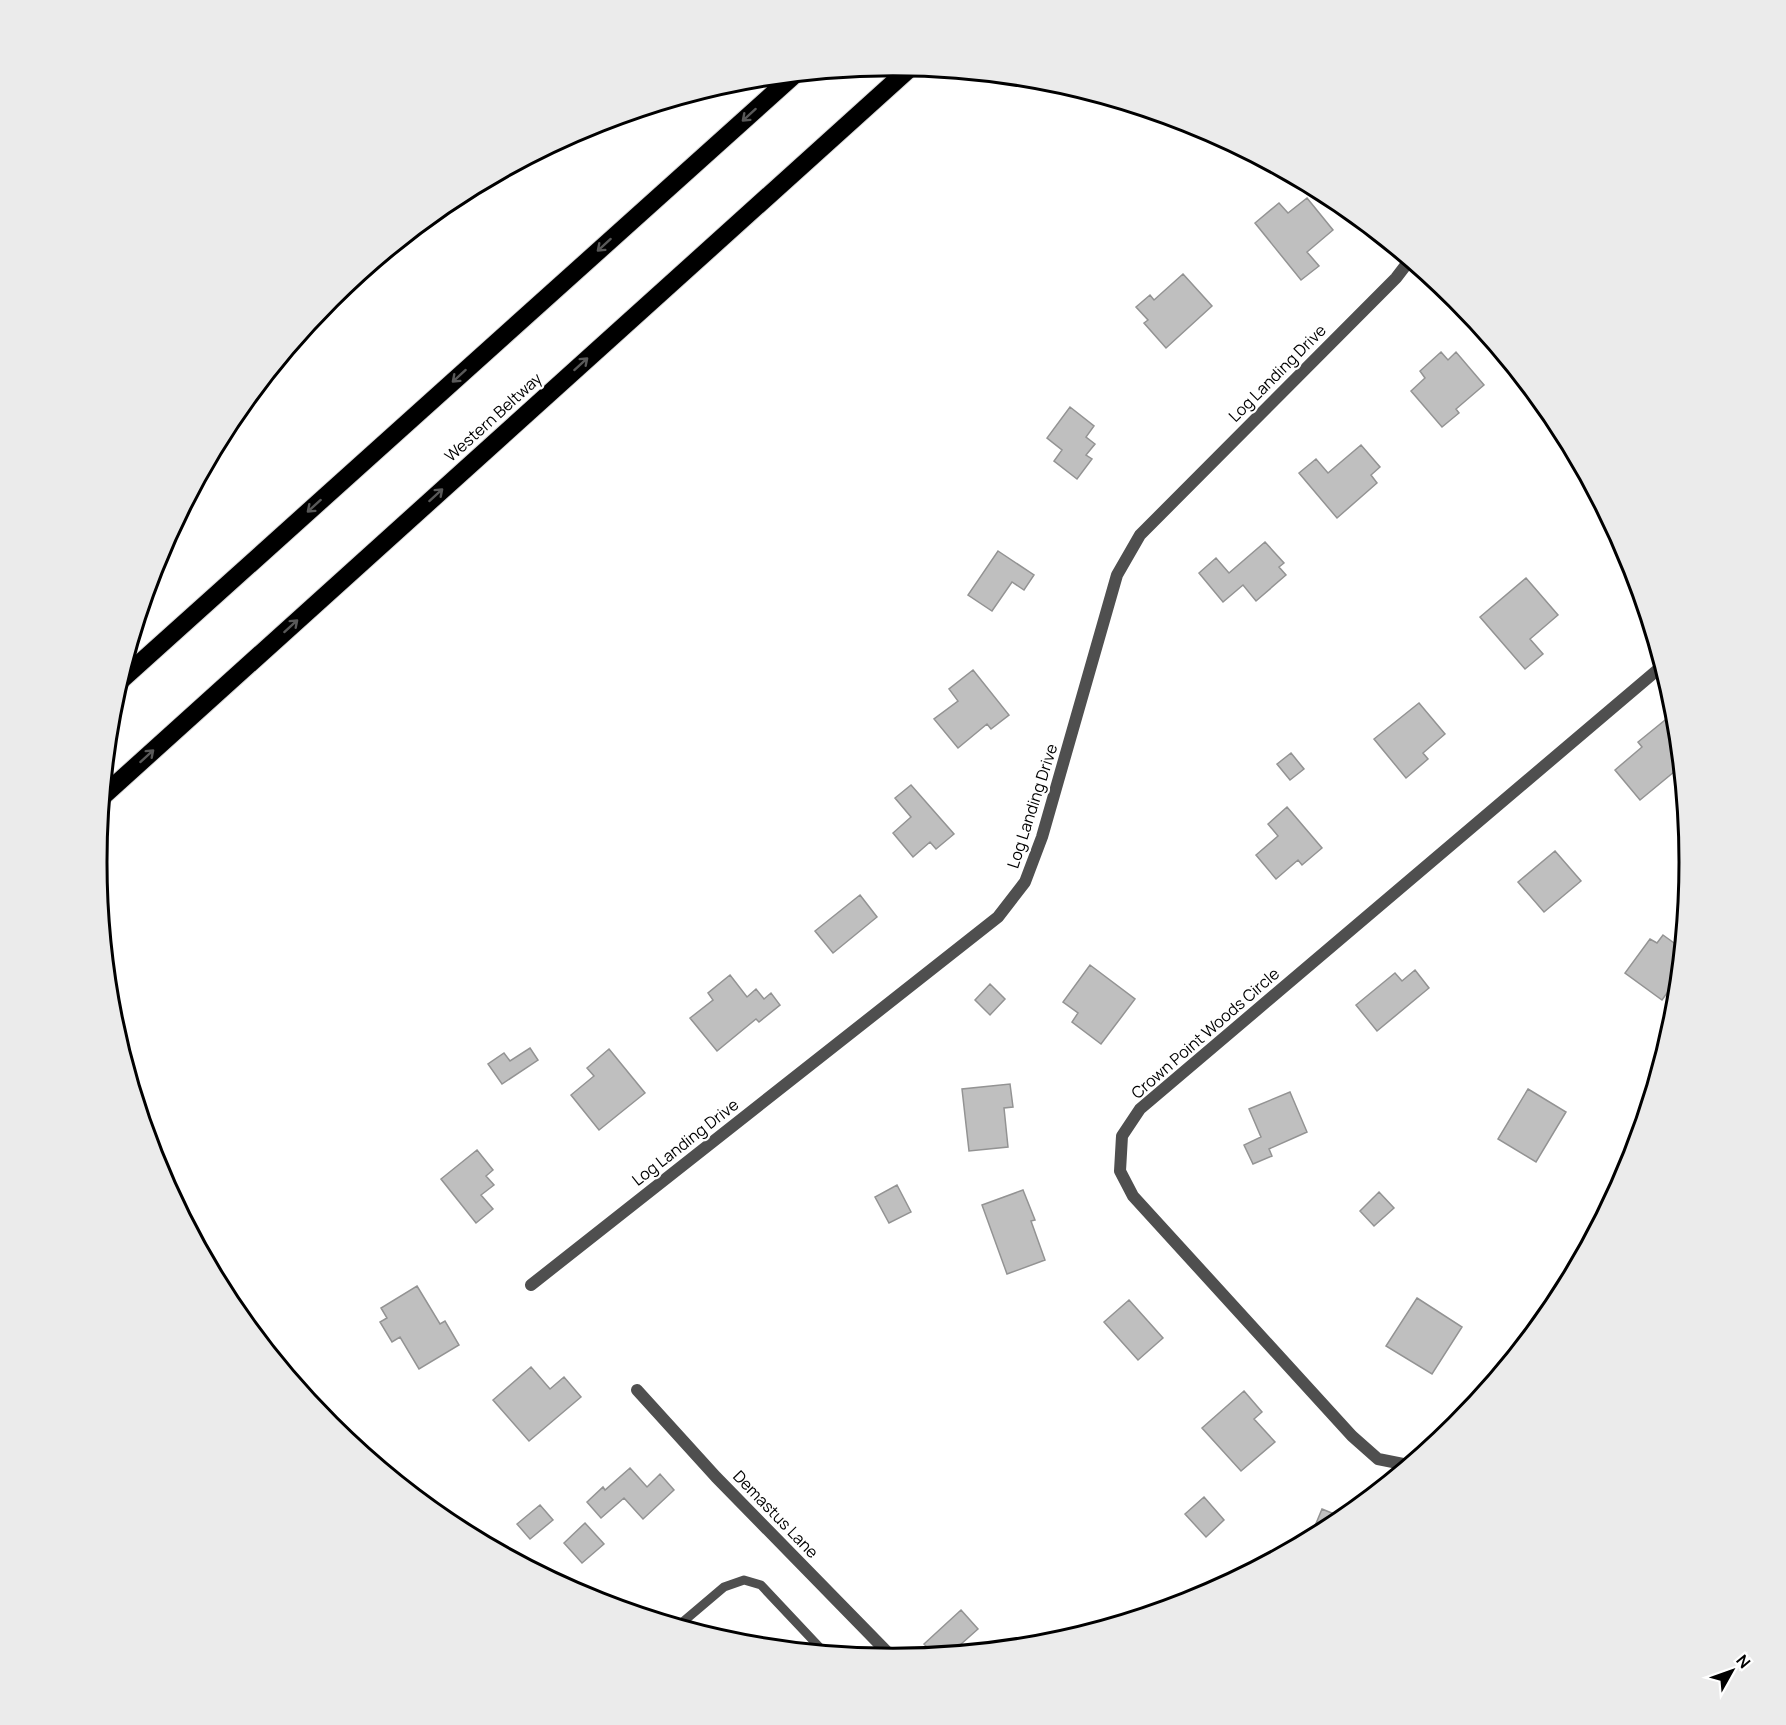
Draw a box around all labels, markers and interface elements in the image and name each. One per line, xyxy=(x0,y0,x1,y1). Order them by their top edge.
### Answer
one-way arrow xyxy=(742,108,757,122)
one-way arrow xyxy=(597,238,612,252)
street label: Log Landing Drive xyxy=(1223,319,1331,427)
one-way arrow xyxy=(573,357,588,371)
street label: Western Beltway xyxy=(440,367,547,467)
one-way arrow xyxy=(452,369,467,383)
one-way arrow xyxy=(428,488,443,502)
one-way arrow xyxy=(307,499,322,513)
one-way arrow xyxy=(283,619,298,633)
street label: Log Landing Drive xyxy=(1002,741,1062,871)
one-way arrow xyxy=(139,749,154,763)
street label: Crown Point Woods Circle xyxy=(1126,962,1284,1104)
street label: Log Landing Drive xyxy=(627,1093,743,1191)
street label: Demastus Lane xyxy=(728,1465,824,1563)
north arrow xyxy=(1702,1641,1762,1701)
text: N xyxy=(1731,1650,1756,1673)

